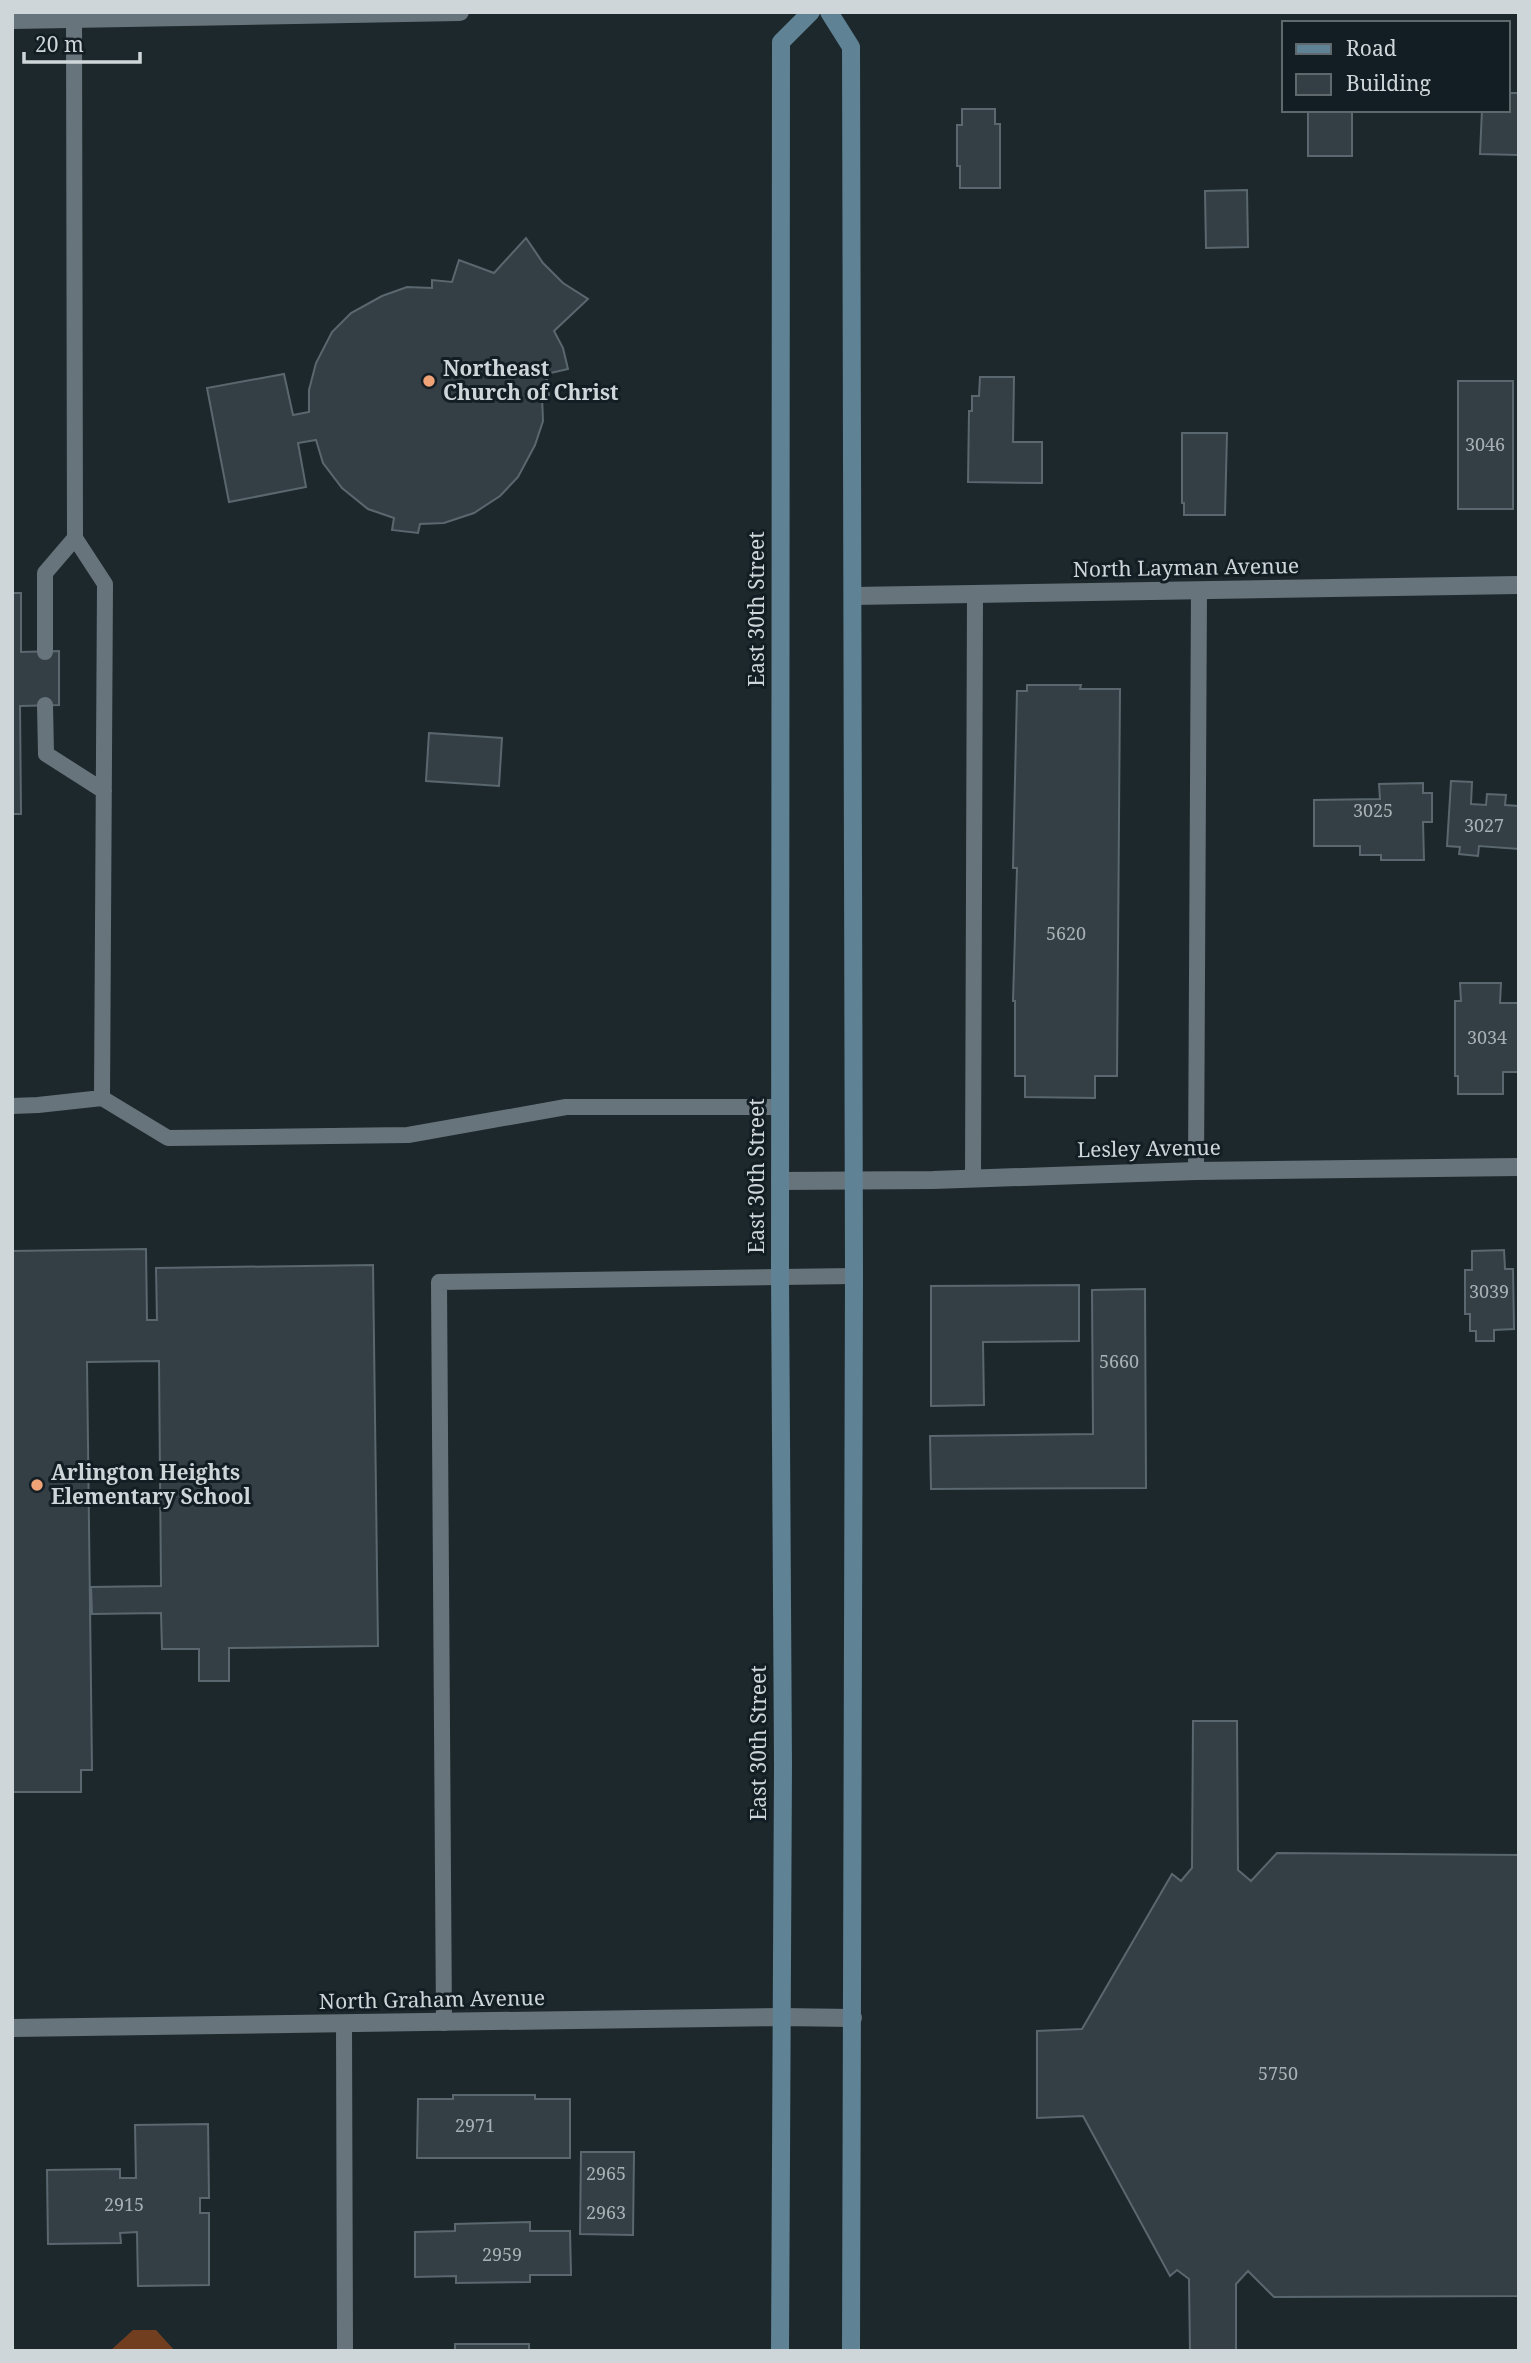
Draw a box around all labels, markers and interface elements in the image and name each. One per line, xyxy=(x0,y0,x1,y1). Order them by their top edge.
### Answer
scale bar xyxy=(24,21,140,65)
legend xyxy=(1282,21,1510,112)
text: 20 m xyxy=(35,30,84,58)
text: Road xyxy=(1346,34,1397,62)
text: Building xyxy=(1346,69,1431,97)
place label: Northeast Church of Christ xyxy=(443,354,619,406)
marker: Northeast Church of Christ xyxy=(421,373,437,389)
house number: 3046 xyxy=(1465,432,1505,456)
street label: East 30th Street xyxy=(742,531,770,687)
street label: North Layman Avenue xyxy=(1073,551,1299,583)
house number: 3025 xyxy=(1353,798,1393,822)
house number: 3027 xyxy=(1464,813,1504,837)
house number: 5620 xyxy=(1046,921,1086,945)
house number: 3034 xyxy=(1467,1025,1507,1049)
street label: East 30th Street xyxy=(742,1098,770,1254)
street label: Lesley Avenue xyxy=(1077,1133,1221,1163)
house number: 3039 xyxy=(1469,1279,1509,1303)
house number: 5660 xyxy=(1099,1349,1139,1373)
place label: Arlington Heights Elementary School xyxy=(51,1458,252,1510)
marker: Arlington Heights Elementary School xyxy=(29,1477,45,1493)
street label: East 30th Street xyxy=(744,1665,772,1821)
street label: North Graham Avenue xyxy=(319,1983,545,2015)
house number: 5750 xyxy=(1258,2061,1298,2085)
house number: 2971 xyxy=(455,2113,495,2137)
house number: 2965 xyxy=(586,2161,626,2185)
house number: 2915 xyxy=(104,2192,144,2216)
house number: 2963 xyxy=(586,2200,626,2224)
house number: 2959 xyxy=(482,2242,522,2266)

